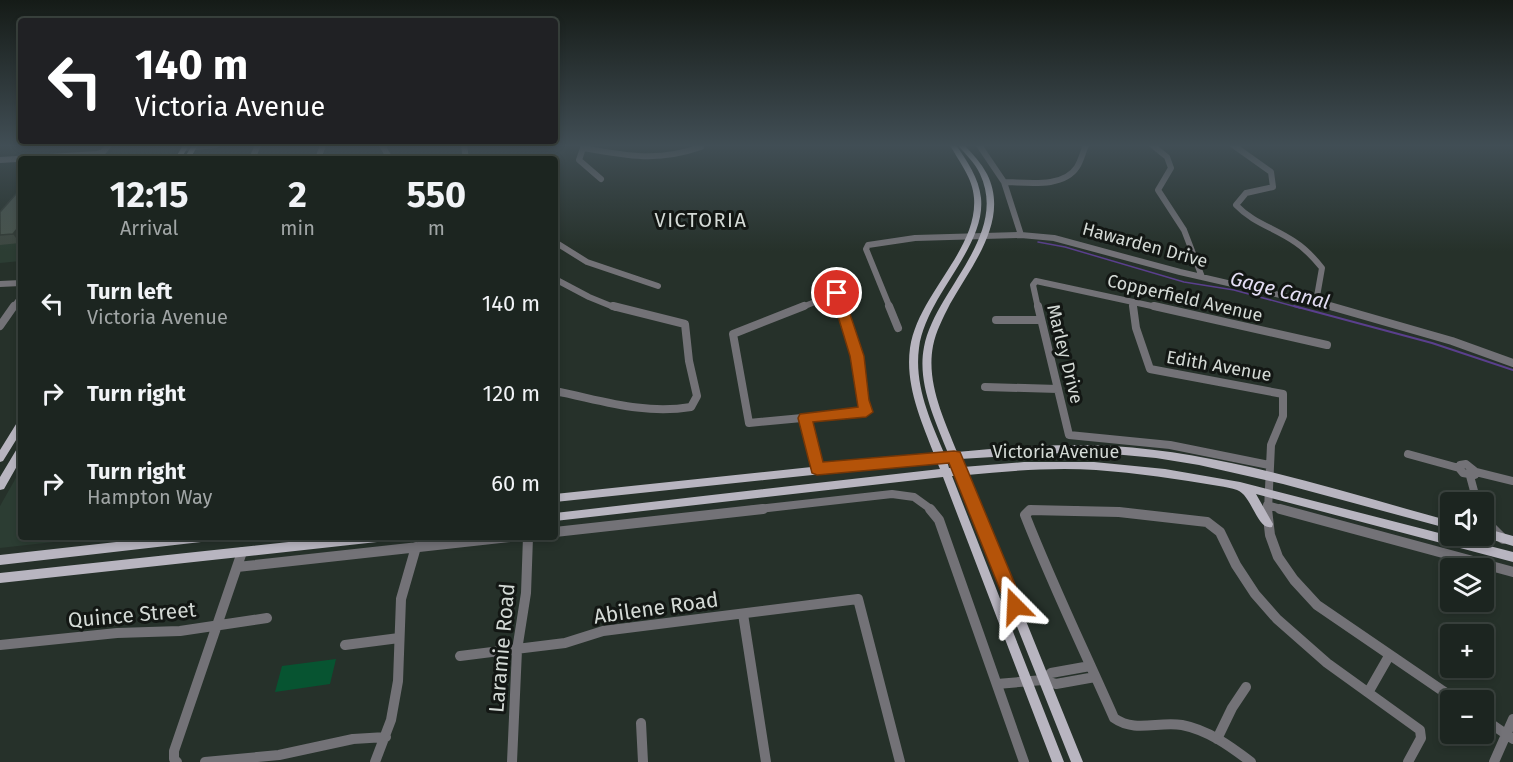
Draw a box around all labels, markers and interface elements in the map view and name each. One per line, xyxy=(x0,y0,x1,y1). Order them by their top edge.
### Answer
text: 140 m xyxy=(135,40,248,90)
icon: left xyxy=(36,42,114,120)
text: Victoria Avenue xyxy=(135,91,325,123)
text: 12:15 xyxy=(110,173,189,217)
text: 2 xyxy=(288,173,307,217)
text: 550 xyxy=(407,173,466,217)
district label: VICTORIA xyxy=(655,208,747,232)
text: Arrival xyxy=(120,216,178,240)
text: min xyxy=(280,216,315,240)
text: m xyxy=(428,216,445,240)
street label: Hawarden Drive xyxy=(1080,218,1210,272)
water label: Gage Canal xyxy=(1228,266,1332,314)
pin xyxy=(811,267,862,318)
street label: Copperfield Avenue xyxy=(1105,269,1265,327)
icon: arrive xyxy=(820,276,853,309)
text: Turn left xyxy=(87,278,172,305)
icon: left xyxy=(36,287,69,320)
text: 140 m xyxy=(482,290,540,317)
street label: Marley Drive xyxy=(1042,302,1088,406)
text: Victoria Avenue xyxy=(87,305,228,329)
street label: Edith Avenue xyxy=(1165,346,1273,386)
icon: right xyxy=(36,377,69,410)
text: Turn right xyxy=(87,380,186,407)
text: 120 m xyxy=(483,380,540,407)
street label: Victoria Avenue xyxy=(993,441,1119,463)
text: Turn right xyxy=(87,458,186,485)
icon: right xyxy=(36,467,69,500)
text: 60 m xyxy=(491,470,540,497)
text: Hampton Way xyxy=(87,485,212,509)
map controls xyxy=(1440,492,1494,744)
button: sound xyxy=(1440,492,1494,546)
button: layers xyxy=(1440,558,1494,612)
position arrow xyxy=(983,574,1047,638)
street label: Laramie Road xyxy=(483,582,521,714)
street label: Abilene Road xyxy=(592,586,720,630)
street label: Quince Street xyxy=(67,596,198,634)
button: + xyxy=(1440,624,1494,678)
button: − xyxy=(1440,690,1494,744)

